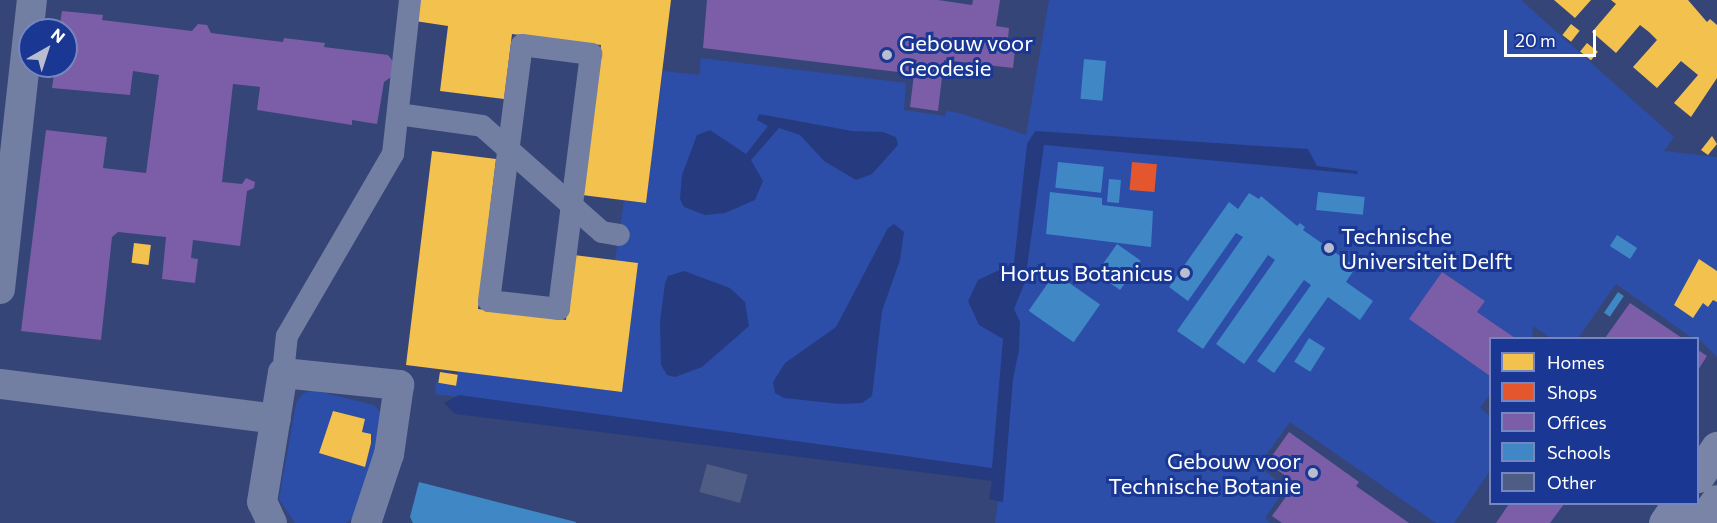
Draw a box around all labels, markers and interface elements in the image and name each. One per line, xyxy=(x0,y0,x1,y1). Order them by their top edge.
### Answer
north arrow xyxy=(18,18,78,78)
scale bar xyxy=(1507,18,1598,56)
text: N xyxy=(48,24,69,46)
place label: Gebouw voor Geodesie xyxy=(899,29,1033,80)
text: 20 m xyxy=(1515,29,1556,51)
marker: Gebouw voor Geodesie xyxy=(880,48,894,62)
place label: Technische Universiteit Delft xyxy=(1341,222,1512,274)
marker: Technische Universiteit Delft xyxy=(1322,241,1336,255)
place label: Hortus Botanicus xyxy=(1000,260,1173,286)
marker: Hortus Botanicus xyxy=(1178,266,1192,280)
legend xyxy=(1489,337,1699,505)
text: Homes xyxy=(1547,351,1605,373)
text: Shops xyxy=(1547,381,1597,403)
text: Offices xyxy=(1547,411,1607,433)
text: Schools xyxy=(1547,441,1611,463)
place label: Gebouw voor Technische Botanie xyxy=(1108,447,1301,499)
marker: Gebouw voor Technische Botanie xyxy=(1306,466,1320,480)
text: Other xyxy=(1547,471,1596,493)

